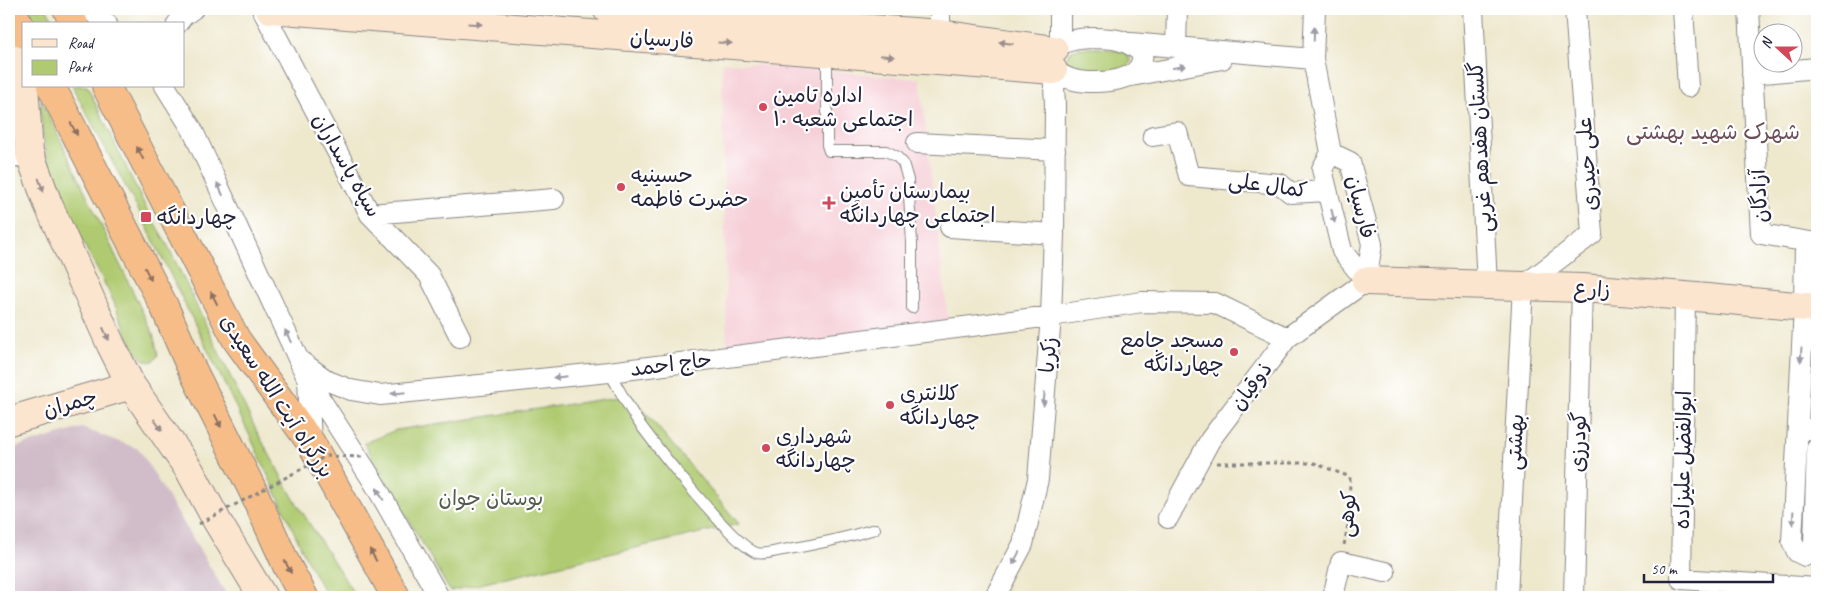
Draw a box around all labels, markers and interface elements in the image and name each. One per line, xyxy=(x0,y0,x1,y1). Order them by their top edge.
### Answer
one-way arrow xyxy=(468,21,484,29)
legend xyxy=(22,22,185,88)
north arrow xyxy=(1754,22,1804,72)
street label: فارسیان xyxy=(629,24,695,54)
one-way arrow xyxy=(1311,26,1319,42)
text: Road xyxy=(68,34,95,53)
text: N xyxy=(1757,34,1777,51)
one-way arrow xyxy=(998,39,1014,47)
one-way arrow xyxy=(717,40,733,48)
one-way arrow xyxy=(879,52,895,60)
text: Park xyxy=(68,58,93,77)
street label: گلستان هفدهم غربی xyxy=(1463,61,1500,233)
one-way arrow xyxy=(1172,62,1188,70)
place label: اداره تامین اجتماعی شعبه ۱۰ xyxy=(773,82,913,133)
marker: اداره تامین اجتماعی شعبه ۱۰ xyxy=(757,101,769,113)
street label: سپاه پاسداران xyxy=(307,108,387,222)
street label: علی حیدری xyxy=(1571,116,1604,212)
district label: شهرک شهید بهشتی xyxy=(1626,118,1800,146)
one-way arrow xyxy=(70,122,78,137)
one-way arrow xyxy=(136,146,144,160)
place label: حسینیه حضرت فاطمه xyxy=(631,162,748,212)
street label: کمال علی xyxy=(1227,167,1309,204)
street label: آزادگان xyxy=(1745,168,1773,223)
street label: فارسیان xyxy=(1341,173,1381,241)
one-way arrow xyxy=(38,178,45,193)
place label: بیمارستان تأمین اجتماعی چهاردانگه xyxy=(840,178,995,229)
marker: حسینیه حضرت فاطمه xyxy=(615,181,627,193)
one-way arrow xyxy=(215,182,223,196)
marker: بیمارستان تأمین اجتماعی چهاردانگه xyxy=(822,196,836,210)
place label: چهاردانگه xyxy=(157,204,237,230)
one-way arrow xyxy=(1329,208,1337,223)
marker: چهاردانگه xyxy=(139,210,153,224)
one-way arrow xyxy=(144,267,152,281)
street label: زارع xyxy=(1573,275,1611,305)
one-way arrow xyxy=(210,291,218,305)
street label: بزرگراه آیت الله سعیدی xyxy=(214,309,340,483)
one-way arrow xyxy=(103,327,111,341)
place label: مسجد جامع چهاردانگه xyxy=(1120,327,1224,377)
one-way arrow xyxy=(284,329,292,343)
street label: زکریا xyxy=(1033,336,1063,374)
street label: حاج احمد xyxy=(629,346,713,383)
marker: مسجد جامع چهاردانگه xyxy=(1228,346,1240,358)
one-way arrow xyxy=(1797,348,1805,364)
street label: ذوقیان xyxy=(1224,357,1278,415)
one-way arrow xyxy=(552,373,568,381)
place label: کلانتری چهاردانگه xyxy=(900,380,980,430)
street label: چمران xyxy=(40,383,100,423)
one-way arrow xyxy=(390,389,406,397)
street label: ابوالفضل علیزاده xyxy=(1669,390,1697,530)
one-way arrow xyxy=(1040,392,1048,408)
marker: کلانتری چهاردانگه xyxy=(884,399,896,411)
street label: گودرزی xyxy=(1564,411,1592,473)
street label: بهشتی xyxy=(1501,413,1530,471)
one-way arrow xyxy=(214,414,222,428)
one-way arrow xyxy=(153,419,163,432)
place label: شهرداری چهاردانگه xyxy=(776,423,856,473)
marker: شهرداری چهاردانگه xyxy=(760,442,772,454)
park label: بوستان جوان xyxy=(439,485,543,511)
one-way arrow xyxy=(376,487,385,500)
street label: کوهی xyxy=(1332,490,1363,538)
one-way arrow xyxy=(1789,510,1797,526)
one-way arrow xyxy=(369,547,377,562)
one-way arrow xyxy=(1012,551,1020,565)
scale bar xyxy=(1644,551,1772,583)
one-way arrow xyxy=(284,560,292,574)
text: 50 m xyxy=(1651,560,1678,579)

